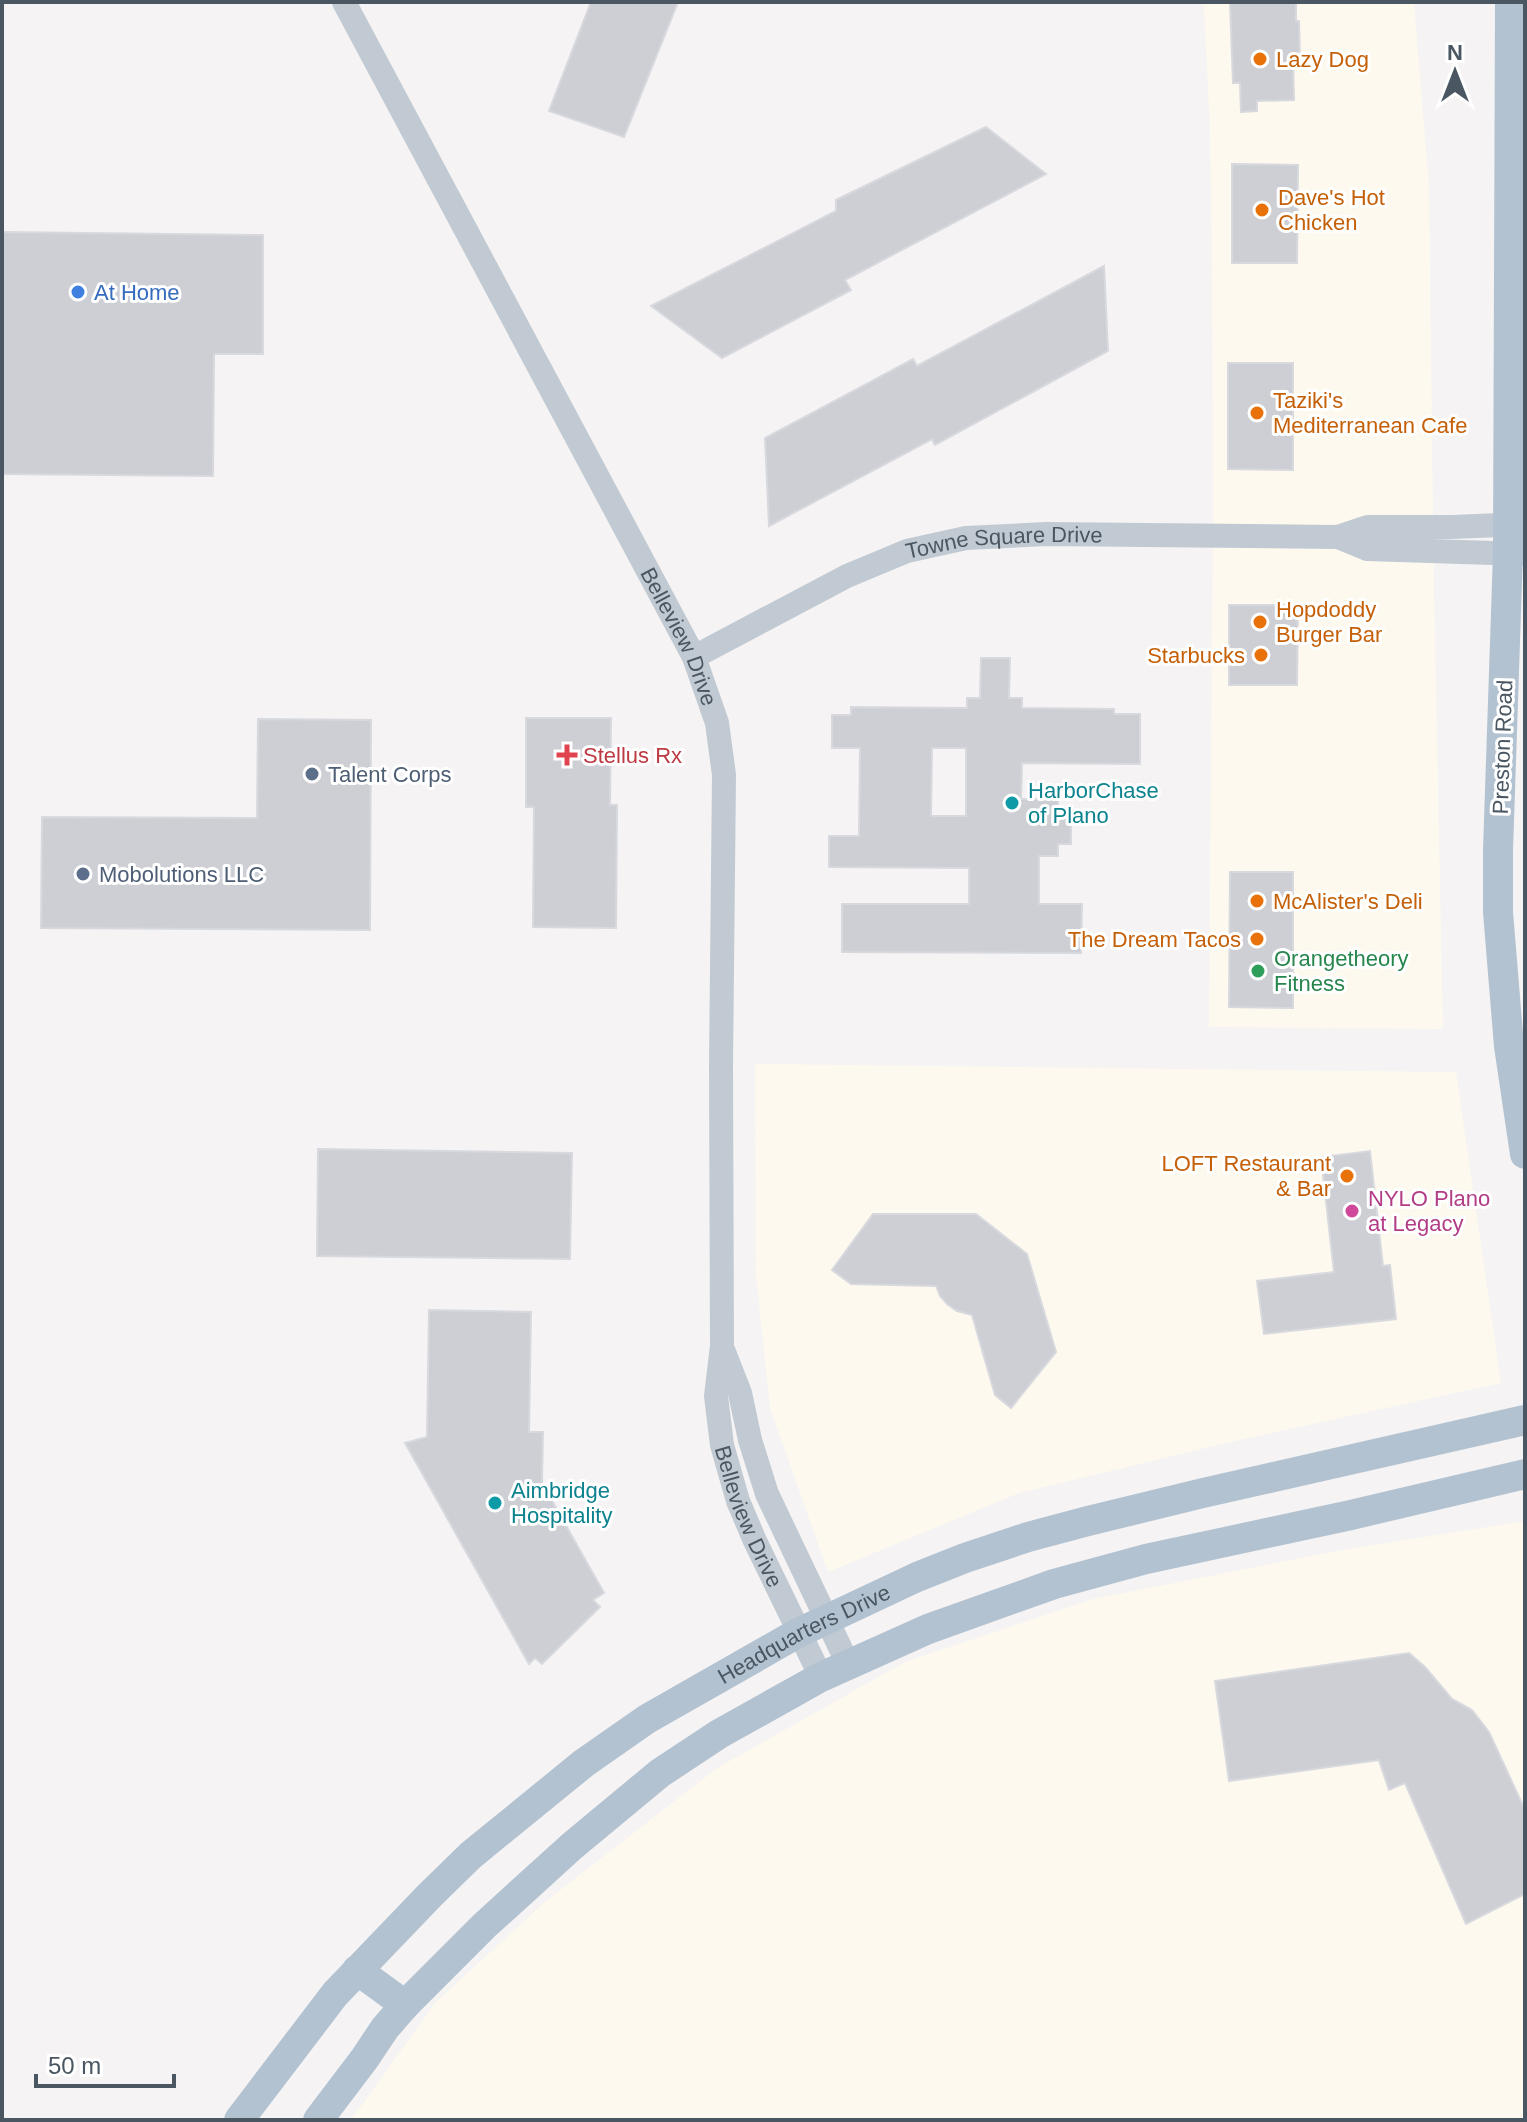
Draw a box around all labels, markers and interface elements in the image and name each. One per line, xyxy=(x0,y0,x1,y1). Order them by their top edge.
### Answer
north arrow xyxy=(1415,32,1495,112)
text: N xyxy=(1447,40,1463,65)
place label: Lazy Dog xyxy=(1276,47,1369,72)
marker: Lazy Dog xyxy=(1251,50,1269,68)
place label: Dave's Hot Chicken xyxy=(1278,185,1385,235)
marker: Dave's Hot Chicken xyxy=(1253,201,1271,219)
place label: At Home xyxy=(94,280,180,305)
marker: At Home xyxy=(69,283,87,301)
place label: Taziki's Mediterranean Cafe xyxy=(1273,388,1467,438)
marker: Taziki's Mediterranean Cafe xyxy=(1248,404,1266,422)
street label: Towne Square Drive xyxy=(903,522,1103,564)
street label: Belleview Drive xyxy=(635,563,722,709)
place label: Hopdoddy Burger Bar xyxy=(1276,597,1382,647)
marker: Hopdoddy Burger Bar xyxy=(1251,613,1269,631)
place label: Starbucks xyxy=(1147,643,1245,668)
marker: Starbucks xyxy=(1252,646,1270,664)
street label: Preston Road xyxy=(1488,679,1517,815)
place label: Stellus Rx xyxy=(583,743,682,768)
marker: Stellus Rx xyxy=(558,746,576,764)
place label: Talent Corps xyxy=(328,762,452,787)
marker: Talent Corps xyxy=(303,765,321,783)
place label: HarborChase of Plano xyxy=(1028,778,1159,828)
marker: HarborChase of Plano xyxy=(1003,794,1021,812)
place label: Mobolutions LLC xyxy=(99,862,264,887)
marker: Mobolutions LLC xyxy=(74,865,92,883)
place label: McAlister's Deli xyxy=(1273,889,1423,914)
marker: McAlister's Deli xyxy=(1248,892,1266,910)
place label: The Dream Tacos xyxy=(1068,927,1241,952)
marker: The Dream Tacos xyxy=(1248,930,1266,948)
place label: Orangetheory Fitness xyxy=(1274,946,1409,996)
marker: Orangetheory Fitness xyxy=(1249,962,1267,980)
place label: LOFT Restaurant & Bar xyxy=(1161,1151,1331,1201)
marker: LOFT Restaurant & Bar xyxy=(1338,1167,1356,1185)
place label: NYLO Plano at Legacy xyxy=(1368,1186,1490,1236)
marker: NYLO Plano at Legacy xyxy=(1343,1202,1361,1220)
street label: Belleview Drive xyxy=(710,1443,788,1591)
place label: Aimbridge Hospitality xyxy=(511,1478,612,1528)
marker: Aimbridge Hospitality xyxy=(486,1494,504,1512)
street label: Headquarters Drive xyxy=(713,1579,894,1689)
scale bar xyxy=(36,2038,174,2088)
text: 50 m xyxy=(48,2052,101,2079)

